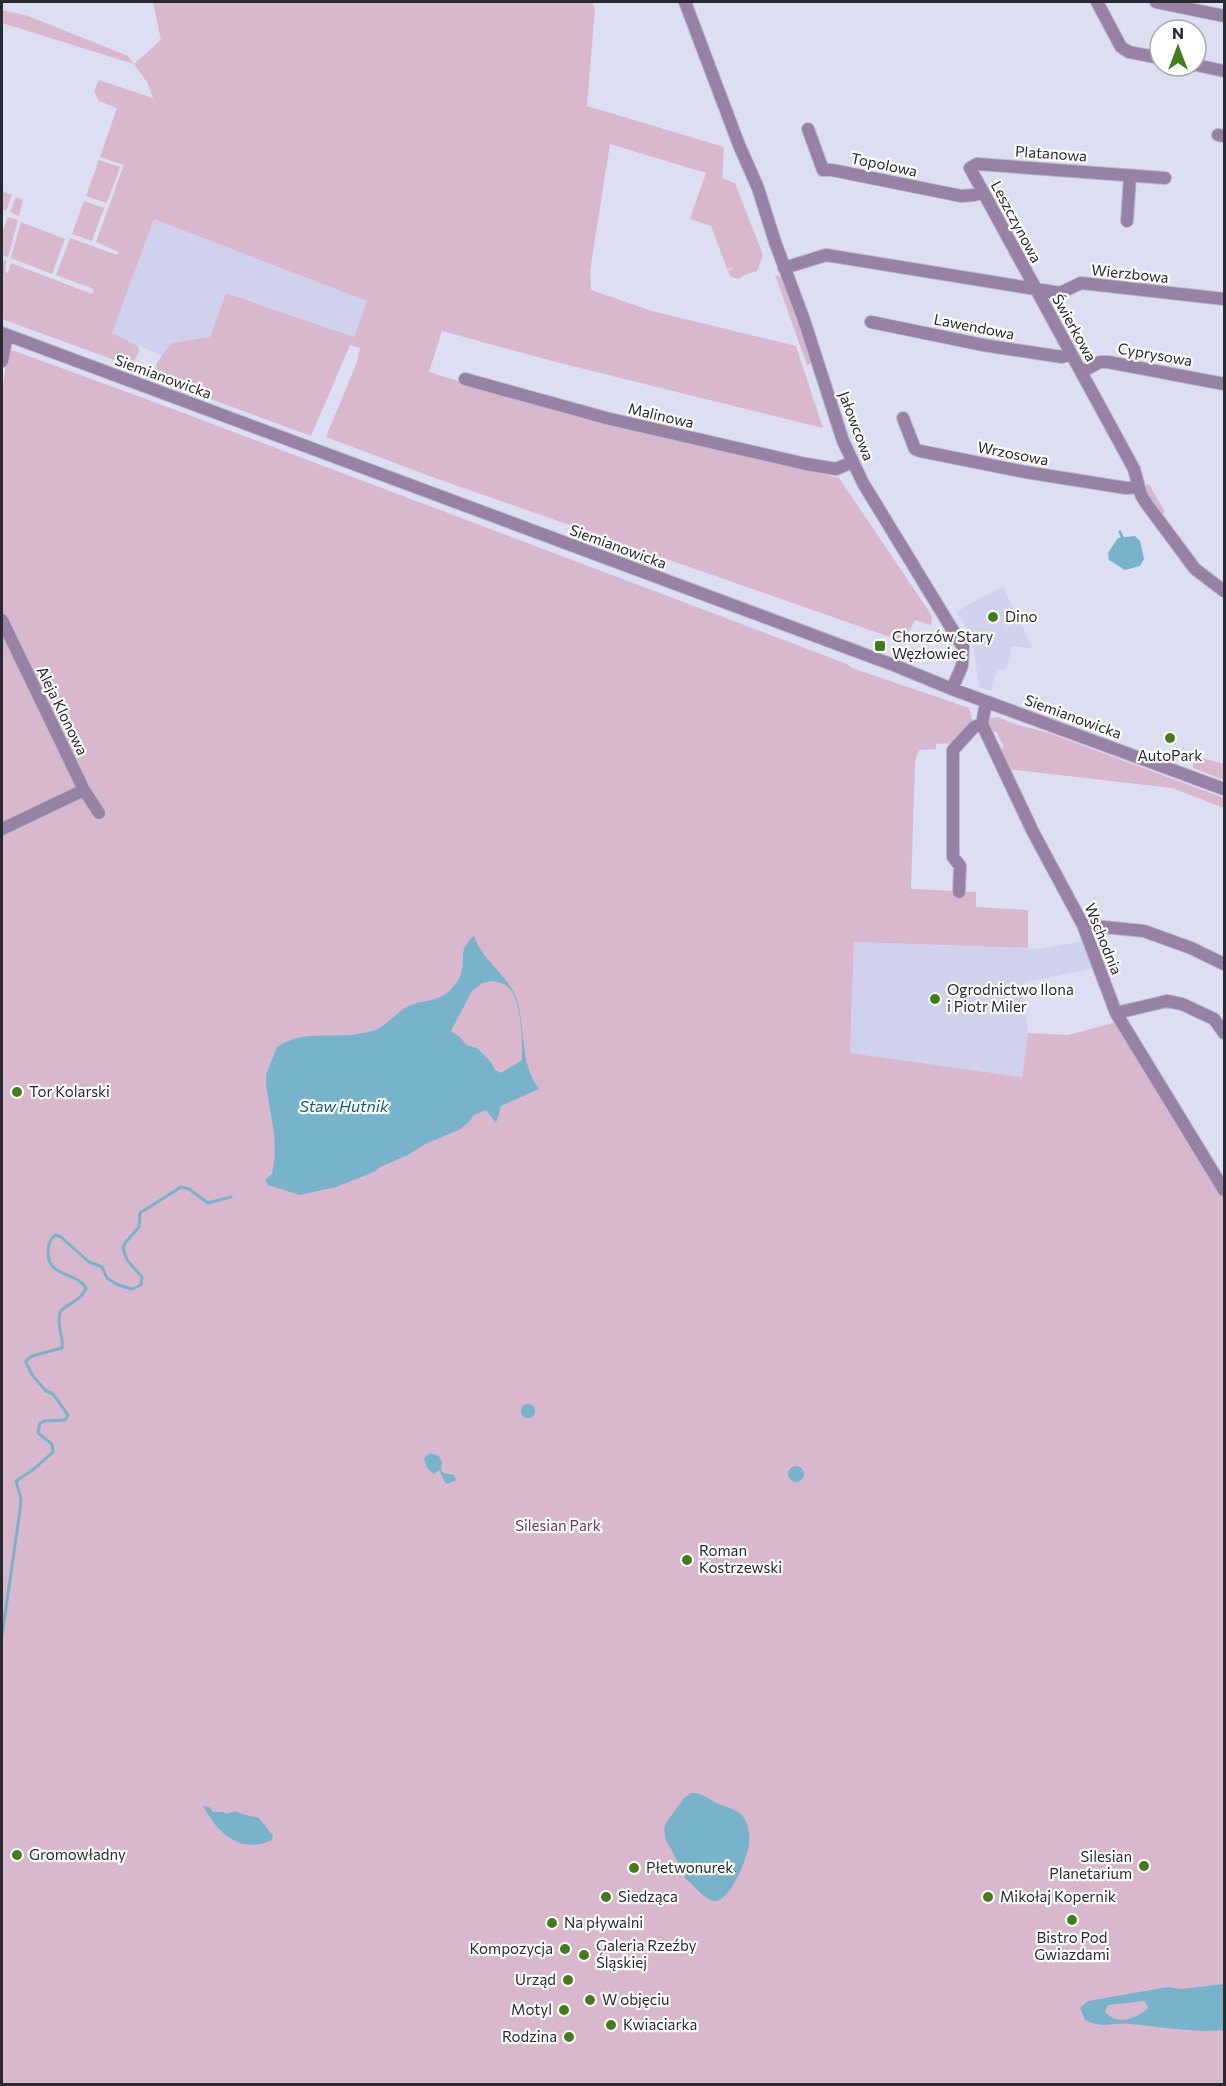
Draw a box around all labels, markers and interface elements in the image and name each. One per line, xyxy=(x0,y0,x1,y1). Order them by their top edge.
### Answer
north arrow xyxy=(1148,18,1208,78)
text: N xyxy=(1172,23,1184,42)
street label: Platanowa xyxy=(1014,142,1088,164)
street label: Topolowa xyxy=(849,148,919,180)
street label: Leszczynowa xyxy=(988,177,1046,266)
street label: Wierzbowa xyxy=(1090,260,1170,286)
street label: Świerkowa xyxy=(1049,290,1102,364)
street label: Lawendowa xyxy=(932,309,1016,343)
street label: Cyprysowa xyxy=(1116,339,1194,369)
street label: Siemianowicka xyxy=(112,350,214,402)
street label: Jałowcowa xyxy=(835,388,878,463)
street label: Malinowa xyxy=(627,399,696,431)
street label: Wrzosowa xyxy=(976,437,1050,469)
street label: Siemianowicka xyxy=(567,520,669,572)
place label: Dino xyxy=(1005,607,1037,625)
marker: Dino xyxy=(986,610,1000,624)
place label: Chorzów Stary Węzłowiec xyxy=(892,627,993,662)
marker: Chorzów Stary Węzłowiec xyxy=(873,639,887,653)
street label: Aleja Klonowa xyxy=(34,663,92,758)
street label: Siemianowicka xyxy=(1022,690,1124,742)
marker: AutoPark xyxy=(1163,731,1177,745)
place label: AutoPark xyxy=(1138,746,1202,764)
street label: Wschodnia xyxy=(1082,900,1126,977)
place label: Ogrodnictwo Ilona i Piotr Miler xyxy=(947,980,1074,1015)
marker: Ogrodnictwo Ilona i Piotr Miler xyxy=(928,992,942,1006)
place label: Tor Kolarski xyxy=(29,1082,110,1100)
marker: Tor Kolarski xyxy=(10,1085,24,1099)
water label: Staw Hutnik xyxy=(299,1096,389,1115)
park label: Silesian Park xyxy=(515,1516,601,1534)
place label: Roman Kostrzewski xyxy=(699,1541,782,1576)
marker: Roman Kostrzewski xyxy=(680,1553,694,1567)
place label: Gromowładny xyxy=(29,1845,126,1863)
place label: Silesian Planetarium xyxy=(1049,1847,1132,1882)
marker: Gromowładny xyxy=(10,1848,24,1862)
place label: Płetwonurek xyxy=(646,1858,733,1876)
marker: Silesian Planetarium xyxy=(1137,1859,1151,1873)
marker: Płetwonurek xyxy=(627,1861,641,1875)
place label: Siedząca xyxy=(618,1887,678,1905)
place label: Mikołaj Kopernik xyxy=(1000,1887,1116,1905)
marker: Siedząca xyxy=(599,1890,613,1904)
marker: Mikołaj Kopernik xyxy=(981,1890,995,1904)
place label: Na pływalni xyxy=(564,1913,643,1931)
marker: Bistro Pod Gwiazdami xyxy=(1065,1913,1079,1927)
marker: Na pływalni xyxy=(545,1916,559,1930)
place label: Bistro Pod Gwiazdami xyxy=(1034,1928,1110,1963)
place label: Galeria Rzeźby Śląskiej xyxy=(596,1936,697,1971)
place label: Kompozycja xyxy=(470,1939,553,1957)
marker: Kompozycja xyxy=(558,1942,572,1956)
marker: Galeria Rzeźby Śląskiej xyxy=(577,1948,591,1962)
place label: Urząd xyxy=(515,1970,556,1988)
marker: Urząd xyxy=(561,1973,575,1987)
place label: W objęciu xyxy=(602,1990,669,2008)
marker: W objęciu xyxy=(583,1993,597,2007)
place label: Motyl xyxy=(511,2000,552,2018)
marker: Motyl xyxy=(557,2003,571,2017)
place label: Kwiaciarka xyxy=(623,2015,697,2033)
marker: Kwiaciarka xyxy=(604,2018,618,2032)
place label: Rodzina xyxy=(502,2027,557,2045)
marker: Rodzina xyxy=(562,2030,576,2044)

